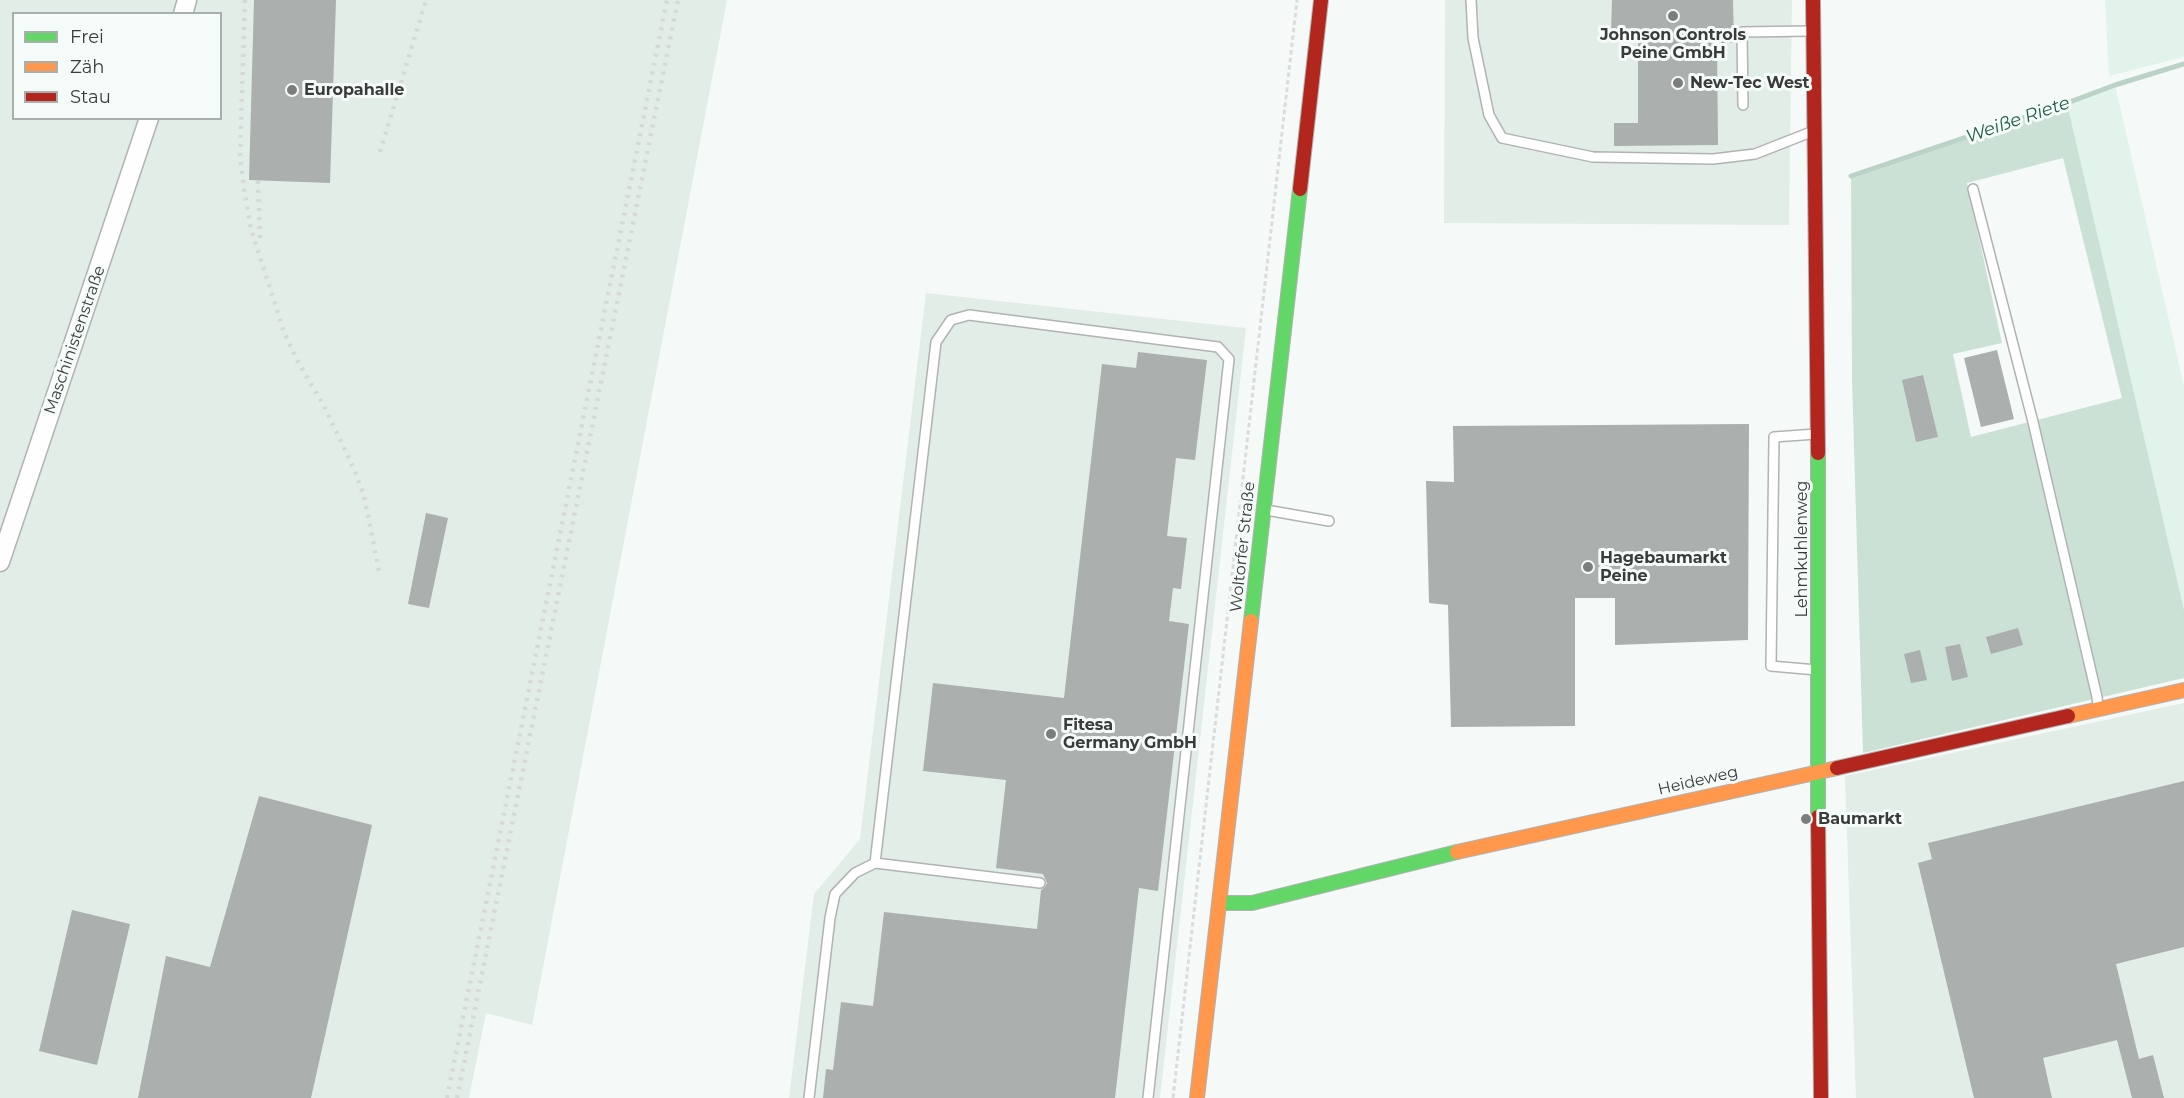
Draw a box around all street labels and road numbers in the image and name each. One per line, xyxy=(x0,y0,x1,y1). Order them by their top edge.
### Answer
street label: Maschinistenstraße xyxy=(41,263,109,417)
street label: Woltorfer Straße xyxy=(1227,481,1259,613)
street label: Lehmkuhlenweg xyxy=(1792,481,1812,617)
street label: Heideweg xyxy=(1656,762,1740,800)

